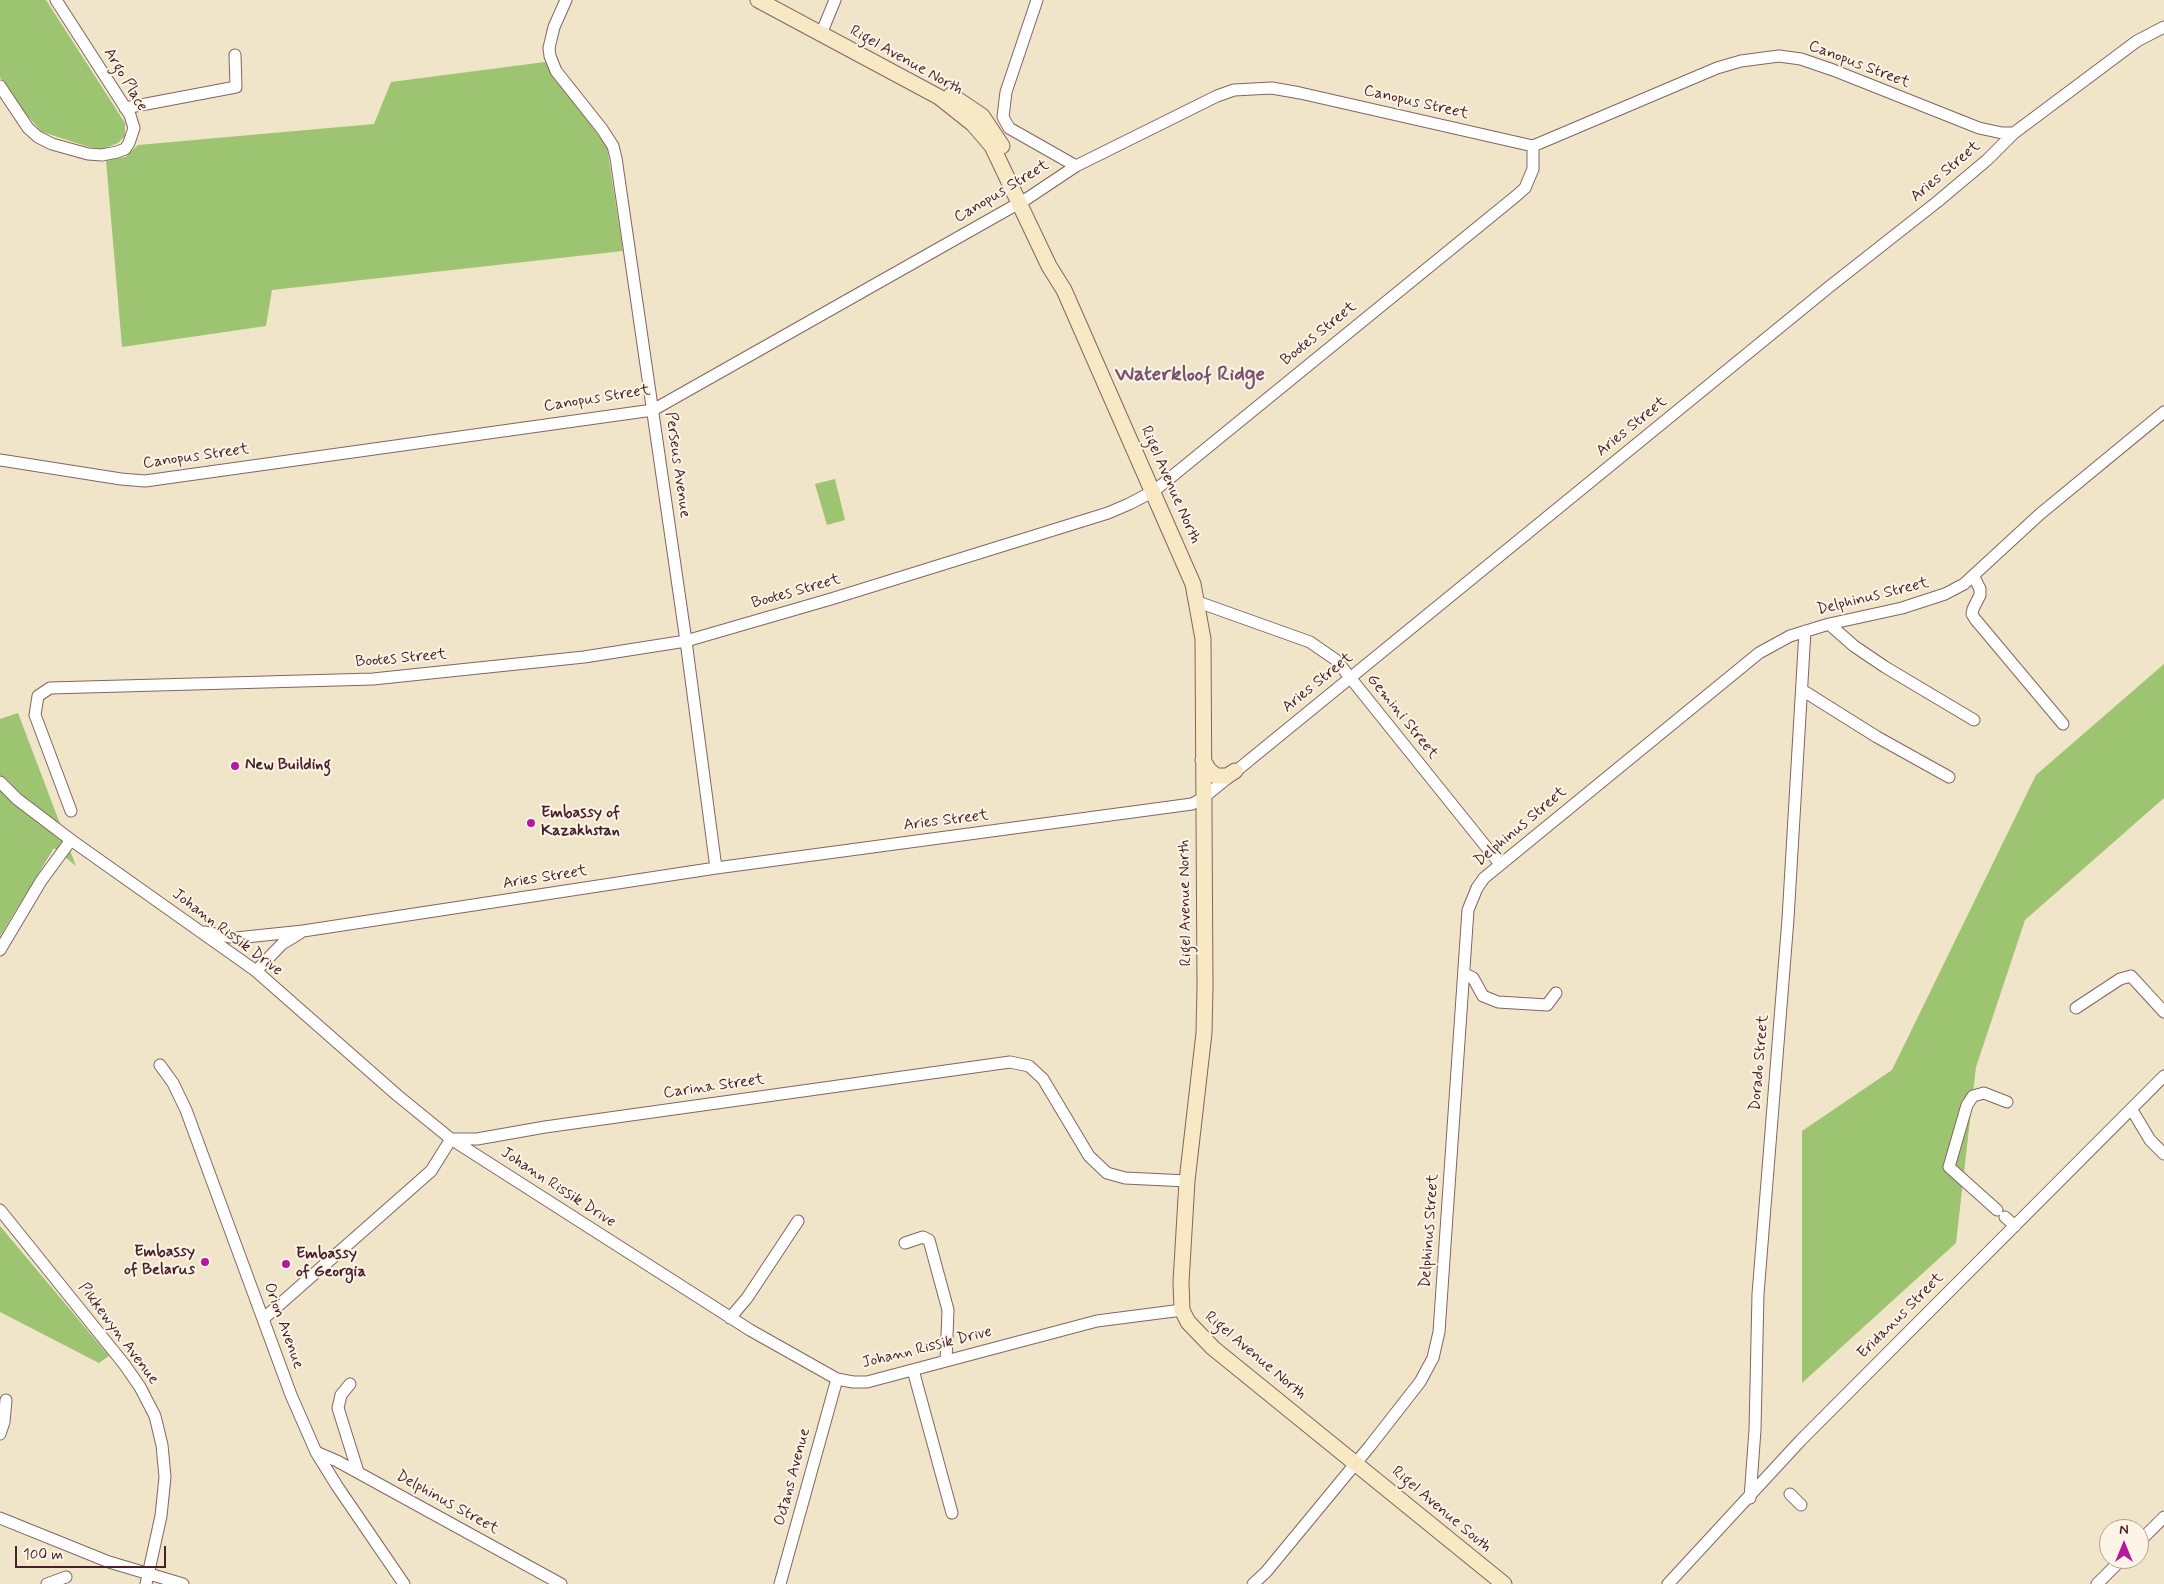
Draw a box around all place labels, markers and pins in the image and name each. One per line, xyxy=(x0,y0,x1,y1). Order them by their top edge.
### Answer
place label: New Building xyxy=(245,756,331,776)
marker: New Building xyxy=(229,760,241,772)
place label: Embassy of Kazakhstan xyxy=(541,804,620,842)
marker: Embassy of Kazakhstan xyxy=(525,817,537,829)
place label: Embassy of Belarus xyxy=(124,1243,195,1281)
place label: Embassy of Georgia xyxy=(296,1245,366,1283)
marker: Embassy of Belarus xyxy=(199,1256,211,1268)
marker: Embassy of Georgia xyxy=(280,1258,292,1270)

